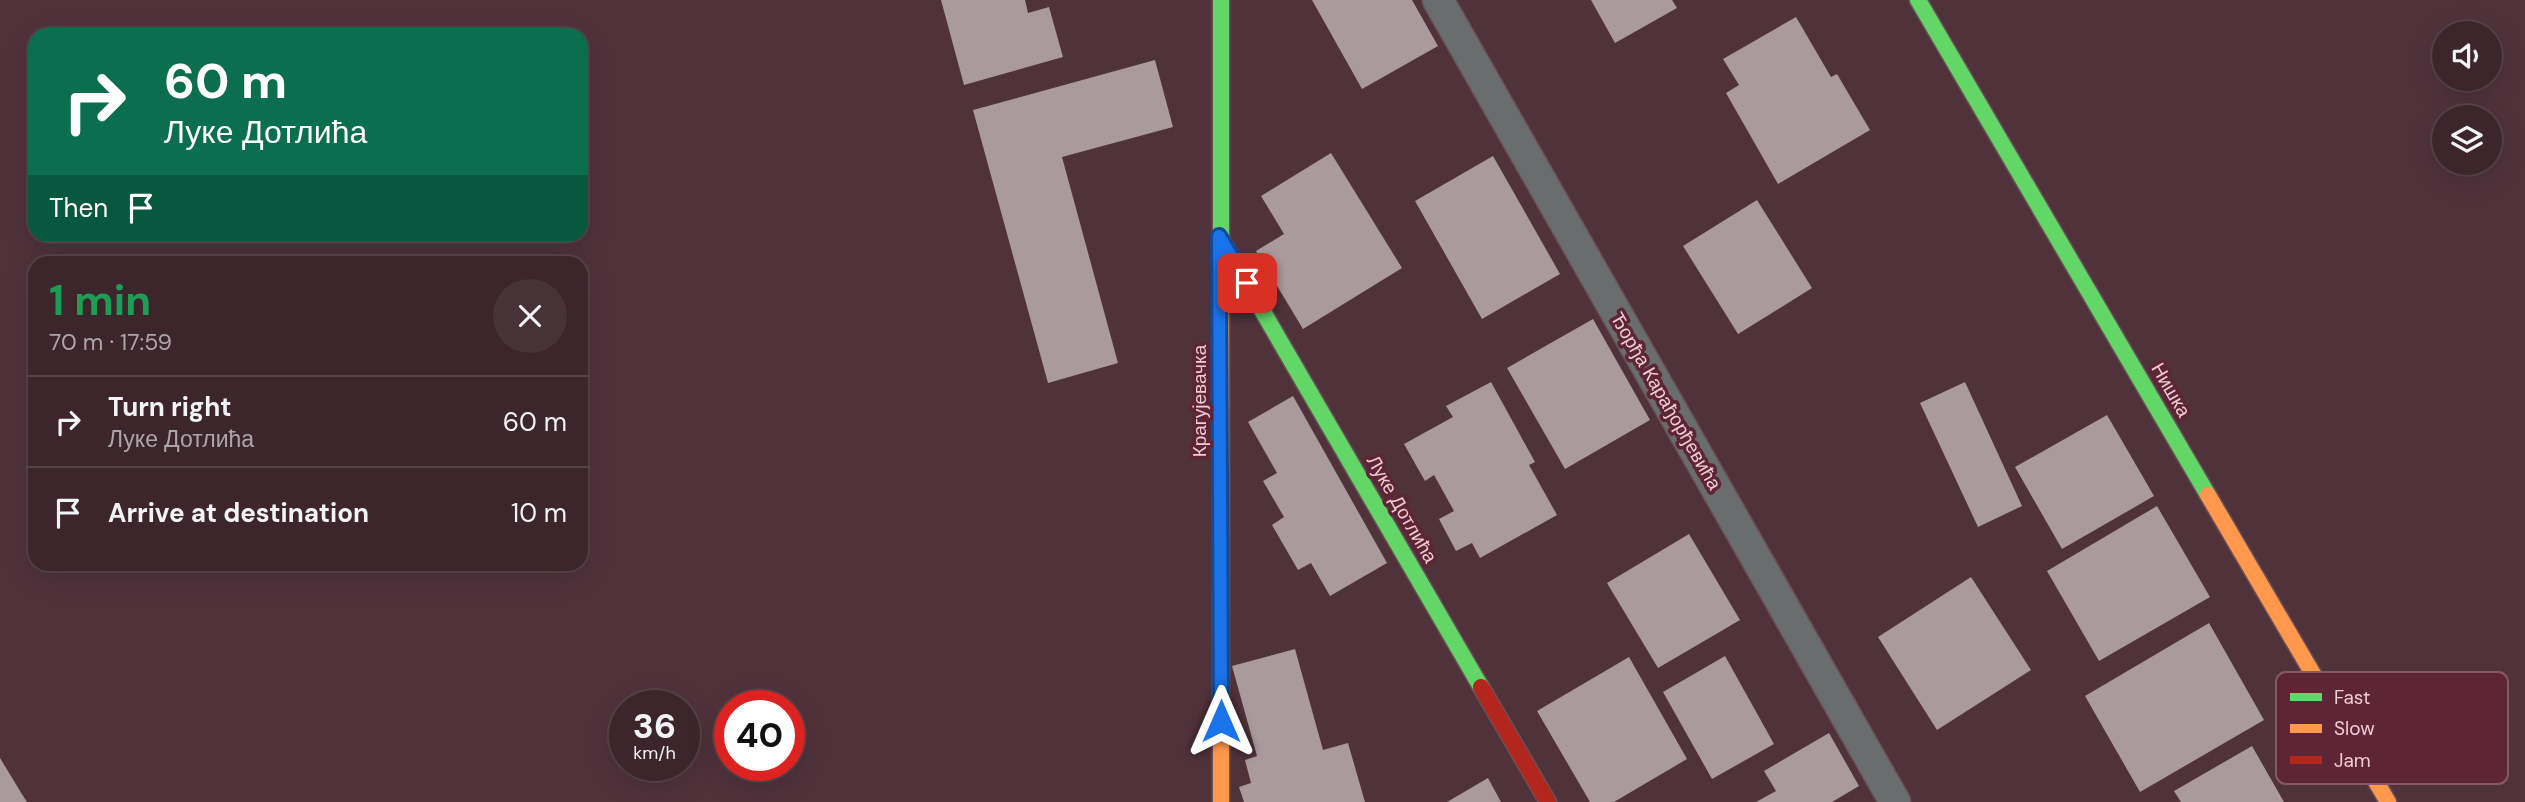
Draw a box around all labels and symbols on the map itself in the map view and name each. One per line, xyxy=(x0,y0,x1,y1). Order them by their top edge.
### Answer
pin xyxy=(1217,253,1277,313)
street label: Ђорђа Карађорђевића xyxy=(1605,308,1727,495)
street label: Крагујевачка xyxy=(1187,344,1212,457)
street label: Нишка xyxy=(2145,358,2197,422)
street label: Луке Дотлића xyxy=(1361,450,1443,568)
legend xyxy=(2276,672,2508,784)
position arrow xyxy=(1184,684,1258,758)
text: Fast xyxy=(2334,685,2370,710)
speed limit sign: 40 xyxy=(714,690,805,781)
text: Slow xyxy=(2334,716,2375,741)
text: Jam xyxy=(2334,748,2371,773)

